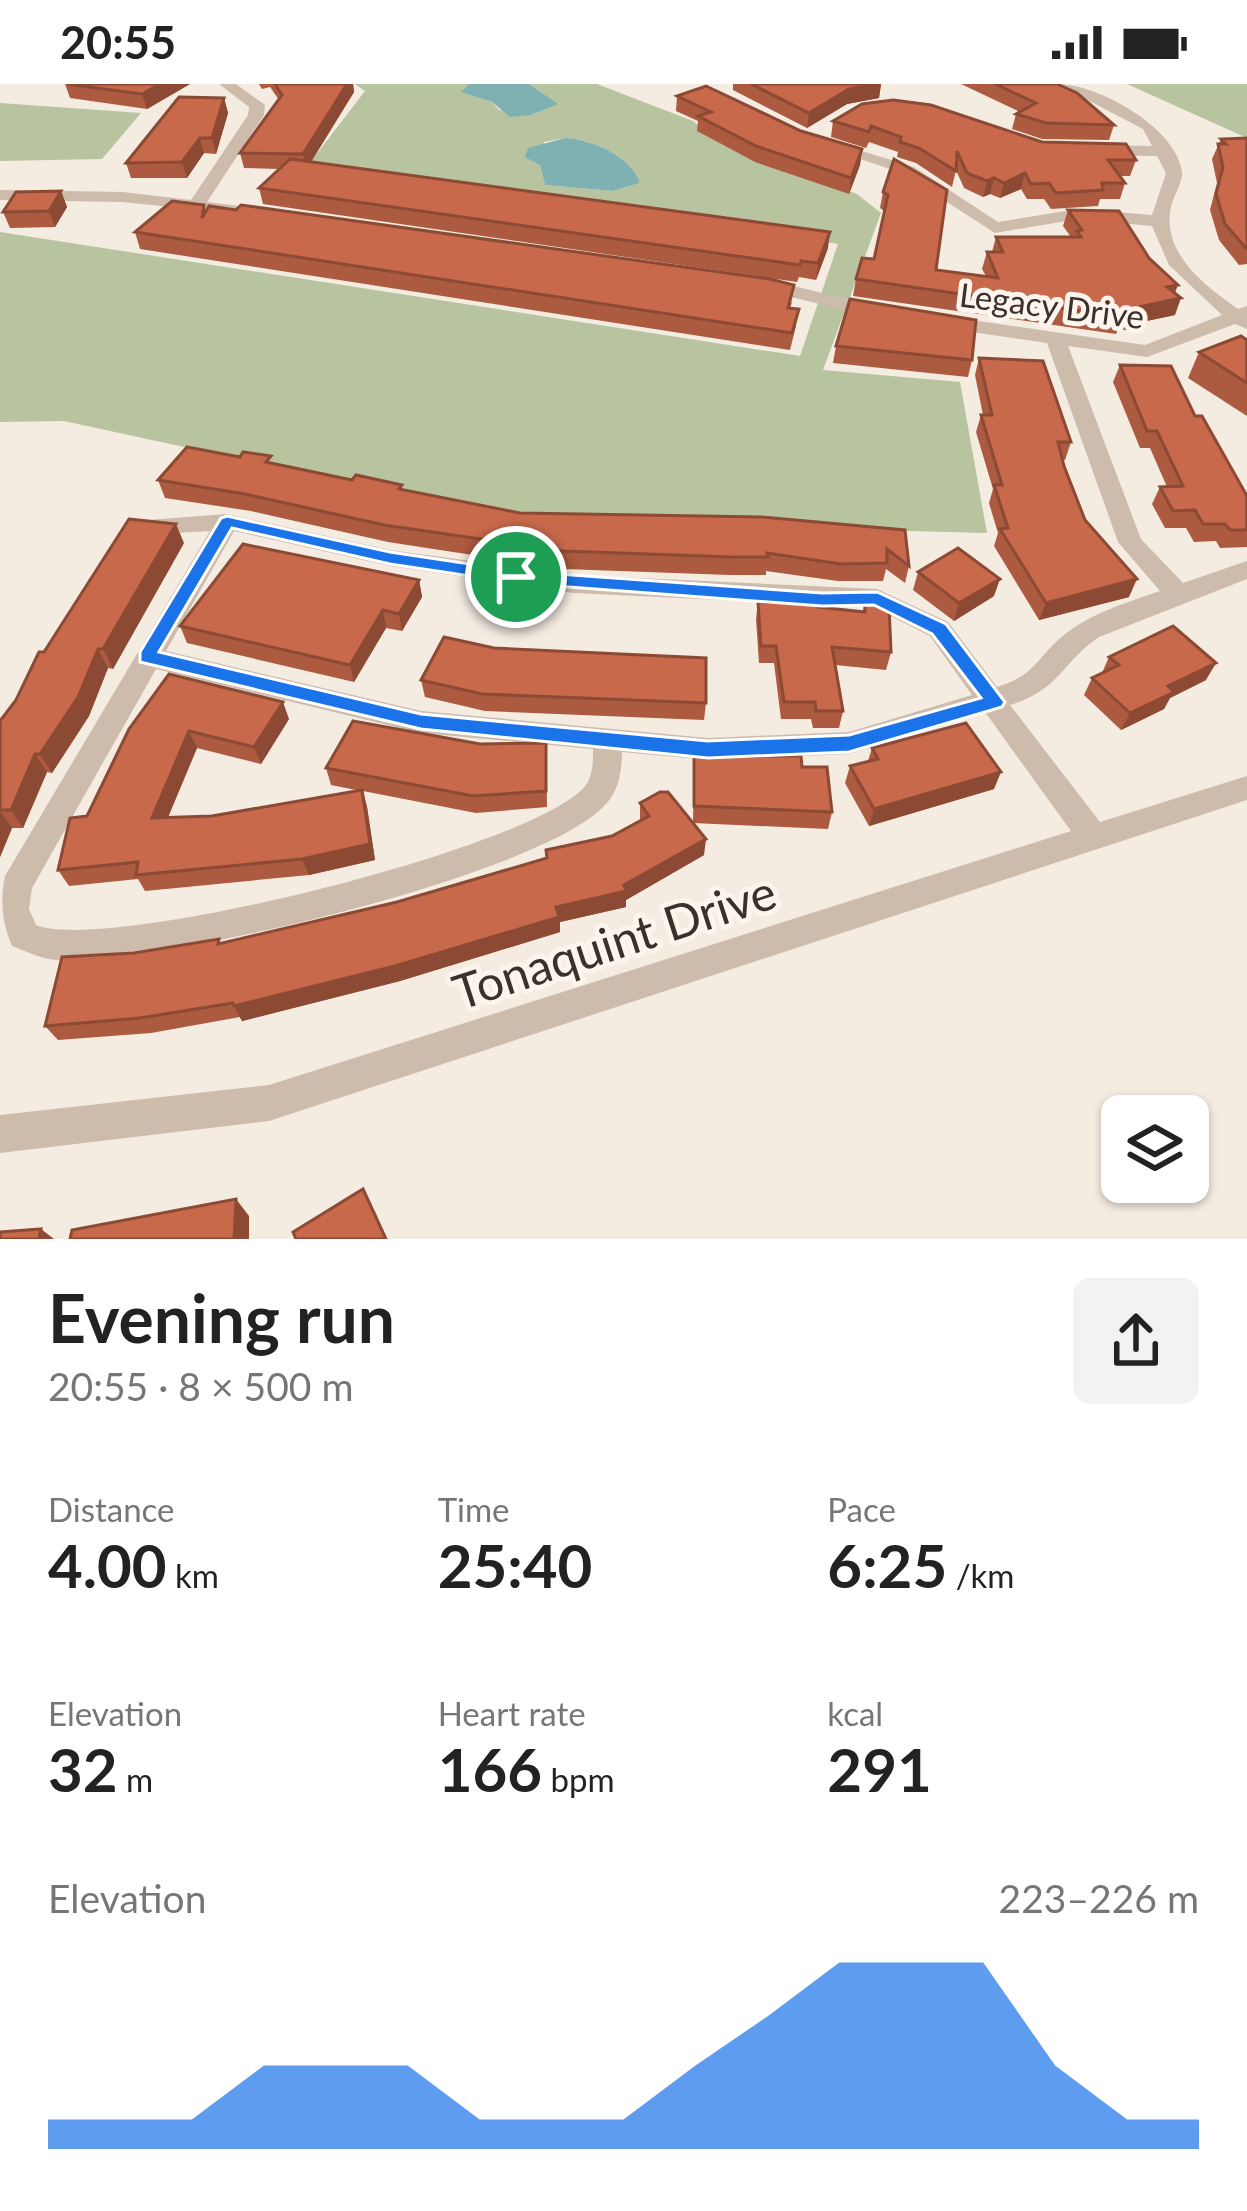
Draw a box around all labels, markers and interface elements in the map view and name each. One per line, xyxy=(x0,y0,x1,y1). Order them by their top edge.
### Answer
text: 20:55 xyxy=(60,15,176,69)
street label: Legacy Drive xyxy=(957,274,1147,336)
pin xyxy=(465,526,567,628)
icon: arrive xyxy=(483,544,549,610)
street label: Tonaquint Drive xyxy=(445,862,783,1020)
map controls xyxy=(1101,1095,1209,1203)
button: layers xyxy=(1101,1095,1209,1203)
text: Evening run xyxy=(48,1278,395,1357)
button: share xyxy=(1073,1278,1199,1404)
text: 20:55 · 8 × 500 m xyxy=(48,1363,353,1409)
text: Distance xyxy=(48,1489,175,1529)
text: Time xyxy=(438,1489,510,1529)
text: Pace xyxy=(827,1489,896,1529)
text: 4.00 xyxy=(48,1529,167,1601)
text: 25:40 xyxy=(438,1529,592,1601)
text: 6:25 xyxy=(827,1529,947,1601)
text: km xyxy=(167,1555,219,1595)
text: /km xyxy=(947,1555,1014,1595)
text: Elevation xyxy=(48,1693,182,1733)
text: Heart rate xyxy=(438,1693,586,1733)
text: kcal xyxy=(827,1693,883,1733)
text: 32 xyxy=(48,1733,118,1805)
text: 166 xyxy=(438,1733,542,1805)
text: 291 xyxy=(827,1733,932,1805)
text: m xyxy=(118,1759,153,1799)
text: bpm xyxy=(542,1759,615,1799)
text: Elevation xyxy=(48,1875,206,1921)
text: 223–226 m xyxy=(999,1875,1199,1921)

